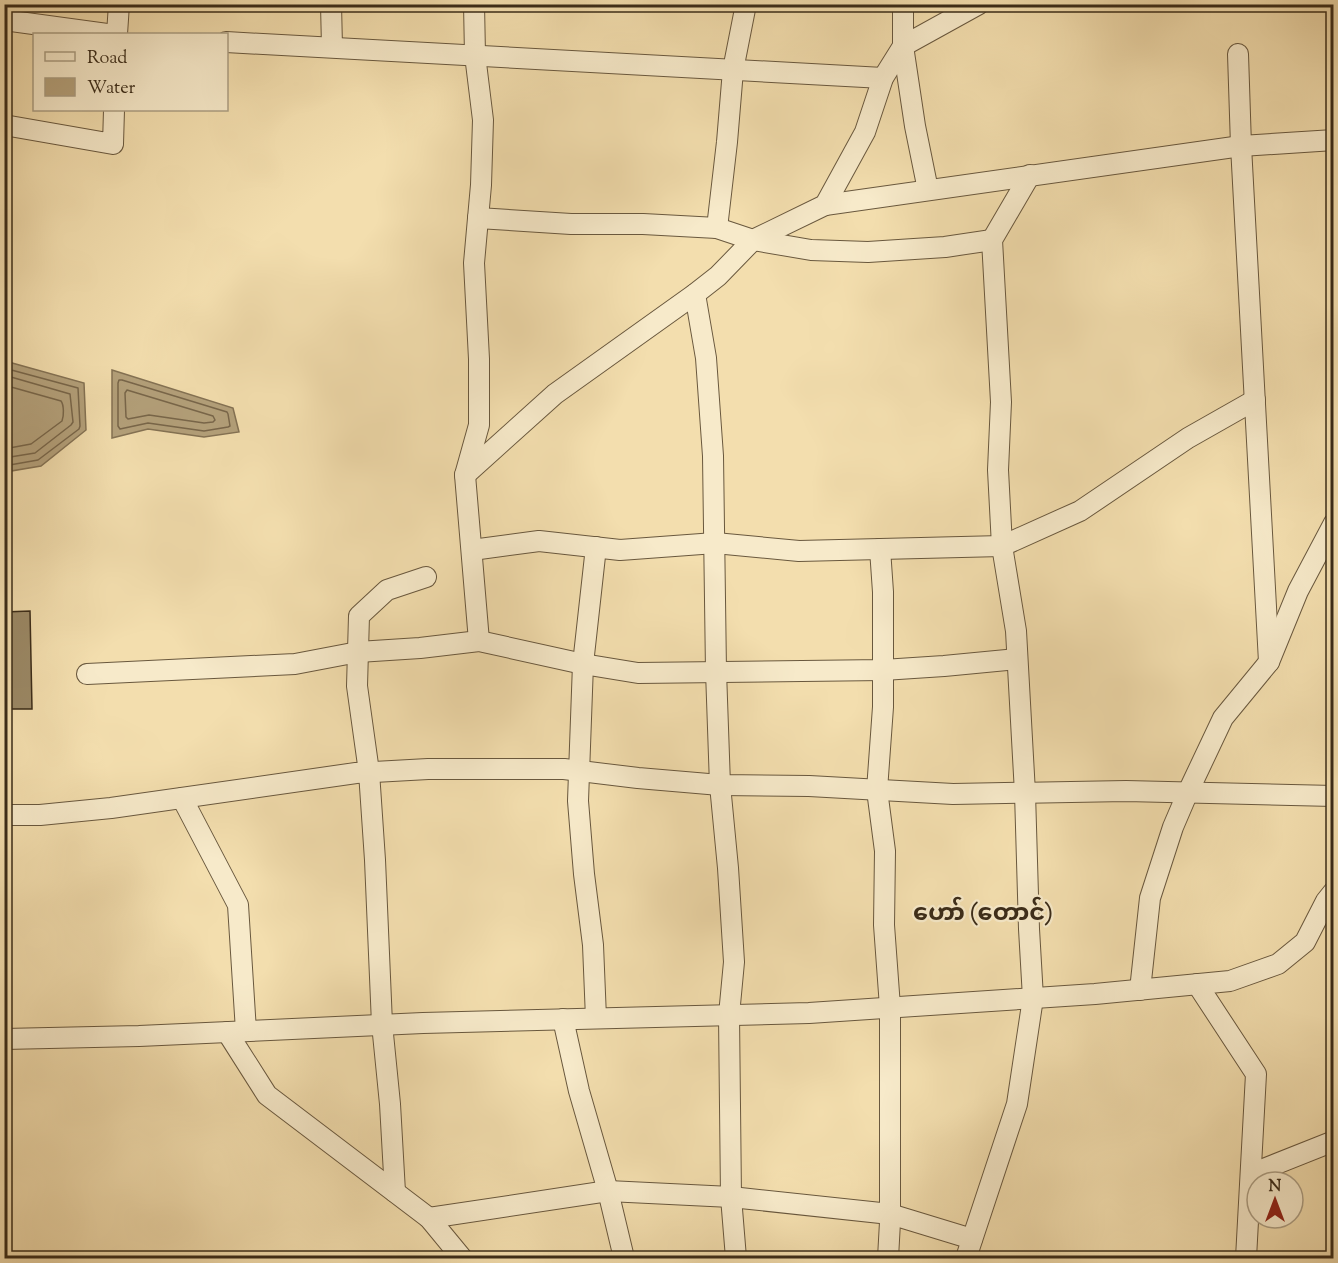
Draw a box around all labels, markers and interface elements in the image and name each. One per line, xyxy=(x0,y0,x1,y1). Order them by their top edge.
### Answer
legend xyxy=(33,33,228,111)
text: Road xyxy=(87,46,127,72)
text: Water xyxy=(87,76,136,102)
district label: ဟော် (တောင်) xyxy=(913,896,1053,931)
north arrow xyxy=(1245,1170,1305,1230)
text: N xyxy=(1269,1176,1282,1199)

